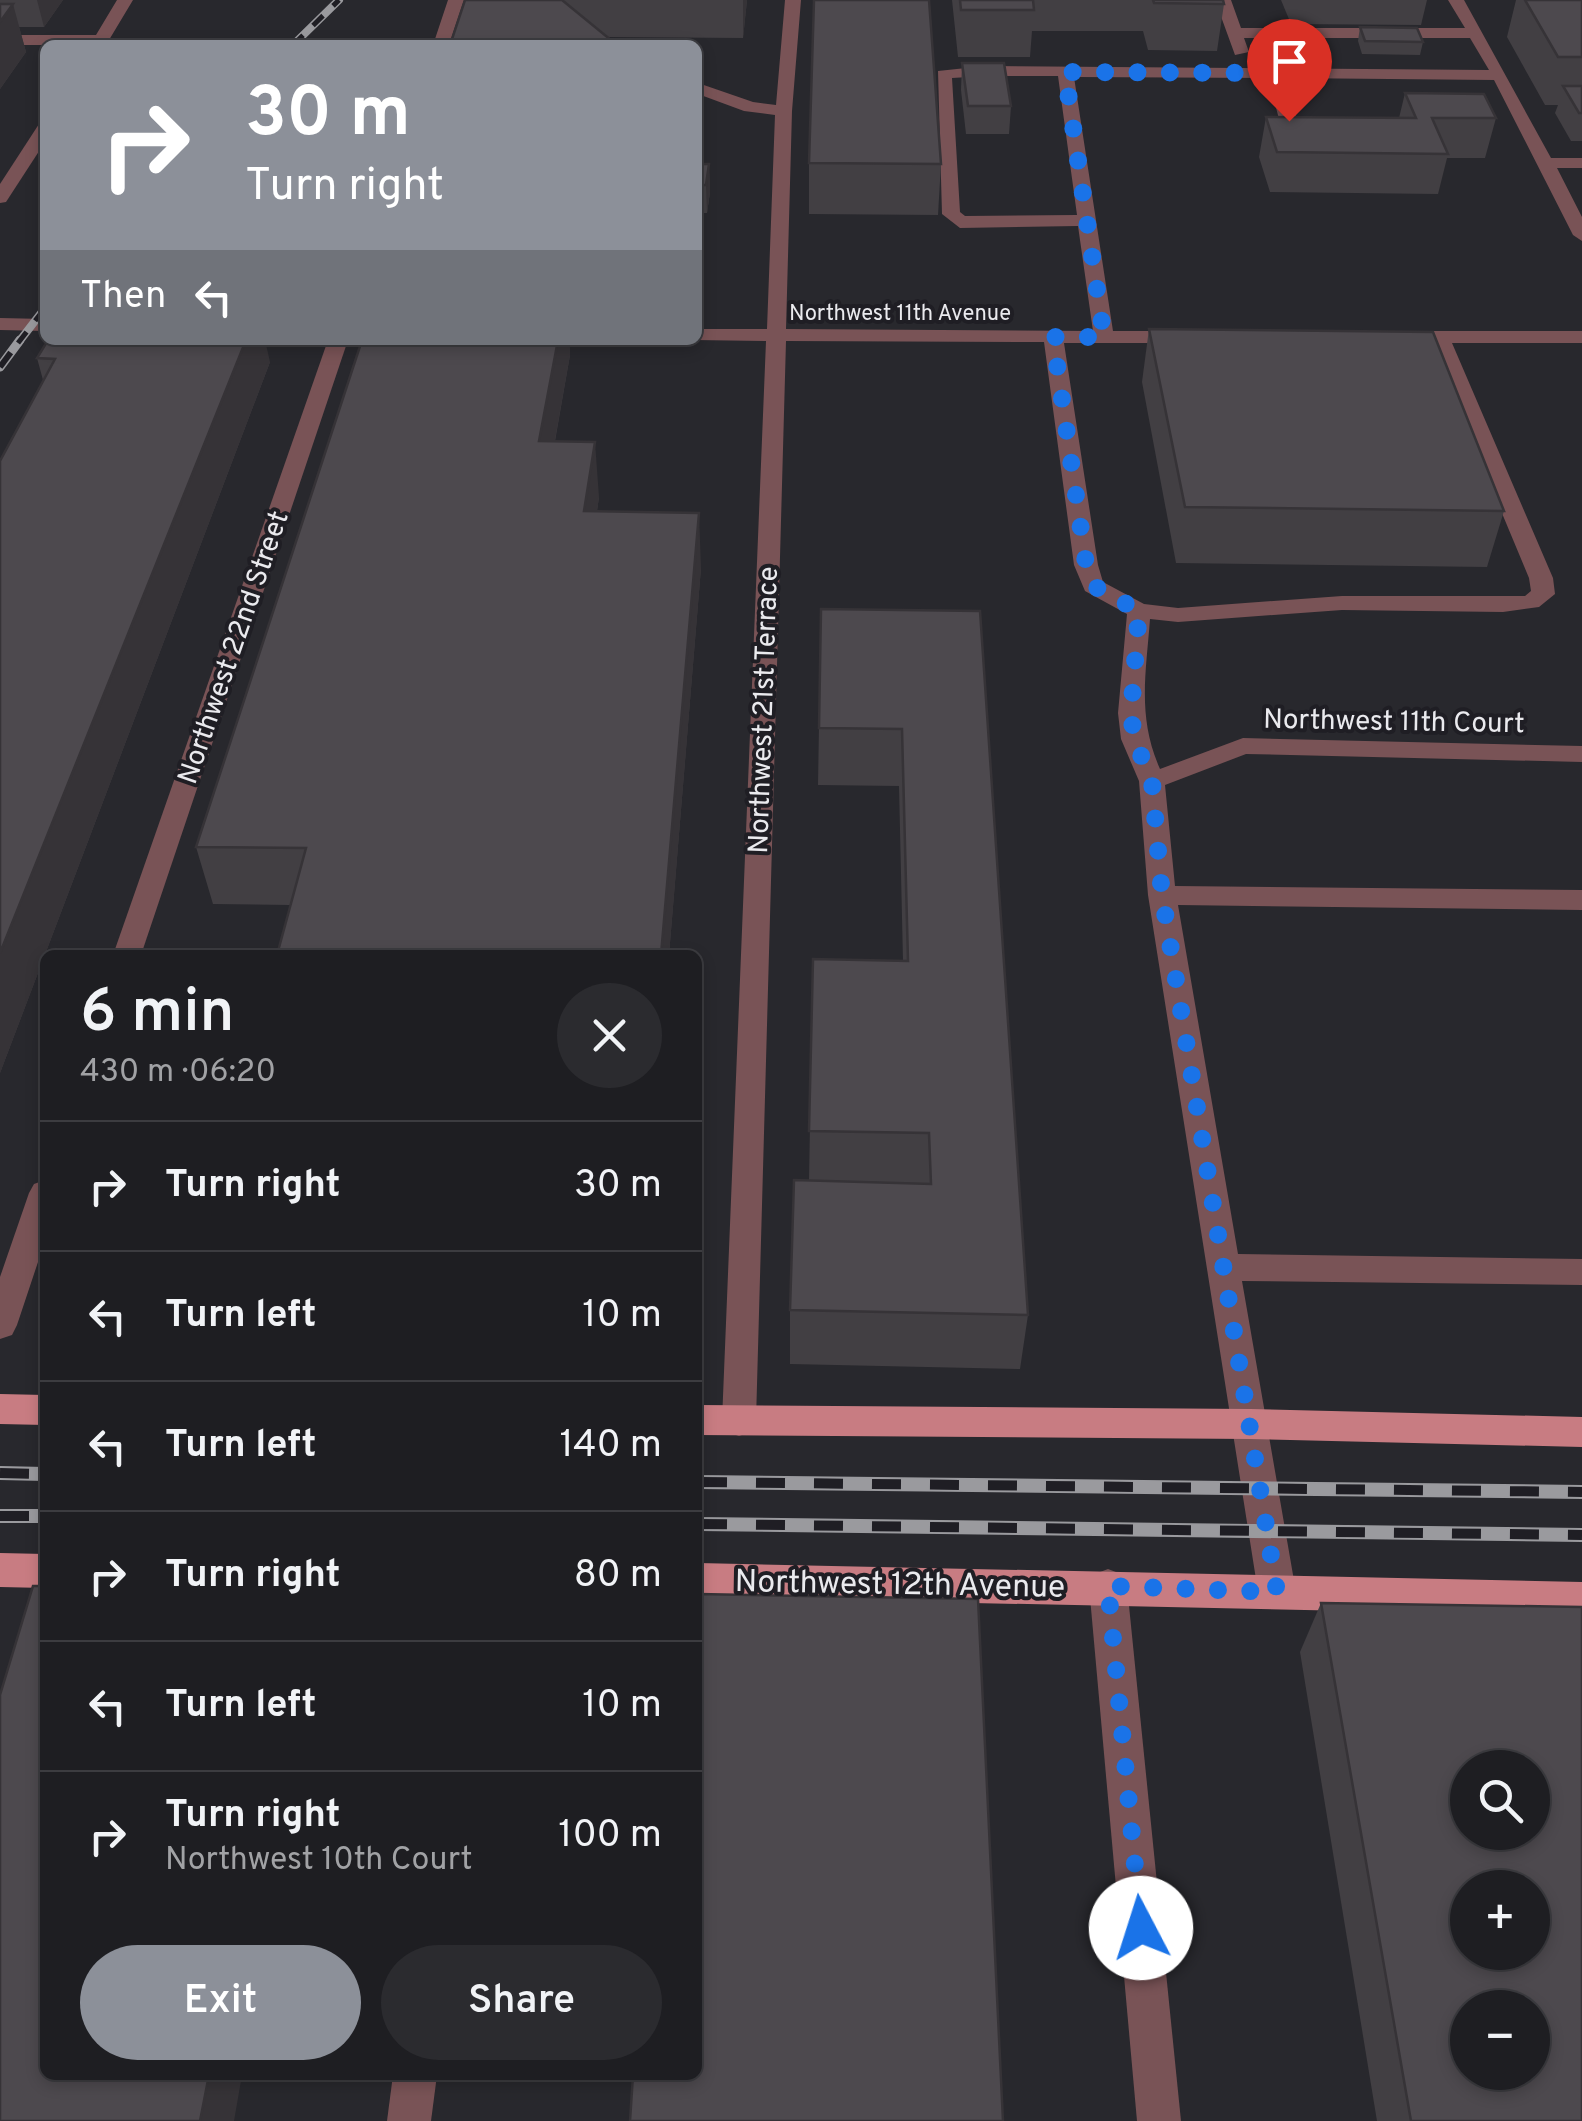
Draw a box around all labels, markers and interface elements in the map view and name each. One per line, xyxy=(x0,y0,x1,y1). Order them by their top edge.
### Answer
pin xyxy=(1247,19,1332,122)
icon: arrive xyxy=(1262,34,1317,89)
text: 30 m xyxy=(245,72,411,161)
icon: right xyxy=(80,80,210,210)
text: Turn right xyxy=(245,159,444,216)
icon: left xyxy=(186,270,241,325)
text: Then xyxy=(80,273,166,322)
street label: Northwest 11th Avenue xyxy=(789,301,1011,328)
street label: Northwest 22nd Street xyxy=(171,507,299,789)
street label: Northwest 21st Terrace xyxy=(742,566,788,854)
street label: Northwest 11th Court xyxy=(1263,703,1525,743)
text: 6 min xyxy=(80,977,234,1053)
button: close xyxy=(557,983,662,1088)
text: 430 m · 06:20 xyxy=(80,1053,276,1093)
icon: right xyxy=(80,1159,135,1214)
text: Turn right xyxy=(165,1162,340,1211)
text: 30 m xyxy=(574,1162,662,1211)
icon: left xyxy=(80,1289,135,1344)
text: Turn left xyxy=(165,1292,317,1341)
text: 10 m xyxy=(582,1292,662,1341)
icon: left xyxy=(80,1419,135,1474)
text: Turn left xyxy=(165,1422,317,1471)
text: 140 m xyxy=(559,1422,662,1471)
icon: right xyxy=(80,1549,135,1604)
text: Turn right xyxy=(165,1552,340,1601)
text: 80 m xyxy=(574,1552,662,1601)
street label: Northwest 12th Avenue xyxy=(734,1563,1066,1609)
icon: left xyxy=(80,1679,135,1734)
text: Turn left xyxy=(165,1682,317,1731)
text: 10 m xyxy=(582,1682,662,1731)
map controls xyxy=(1450,1750,1550,2090)
button: search xyxy=(1450,1750,1550,1850)
text: Turn right xyxy=(165,1792,340,1841)
icon: right xyxy=(80,1809,135,1864)
text: 100 m xyxy=(558,1812,662,1861)
text: Northwest 10th Court xyxy=(165,1841,473,1881)
button: + xyxy=(1450,1870,1550,1970)
position arrow xyxy=(1089,1876,1193,1980)
button: Exit xyxy=(80,1945,361,2060)
button: Share xyxy=(381,1945,662,2060)
button: − xyxy=(1450,1990,1550,2090)

